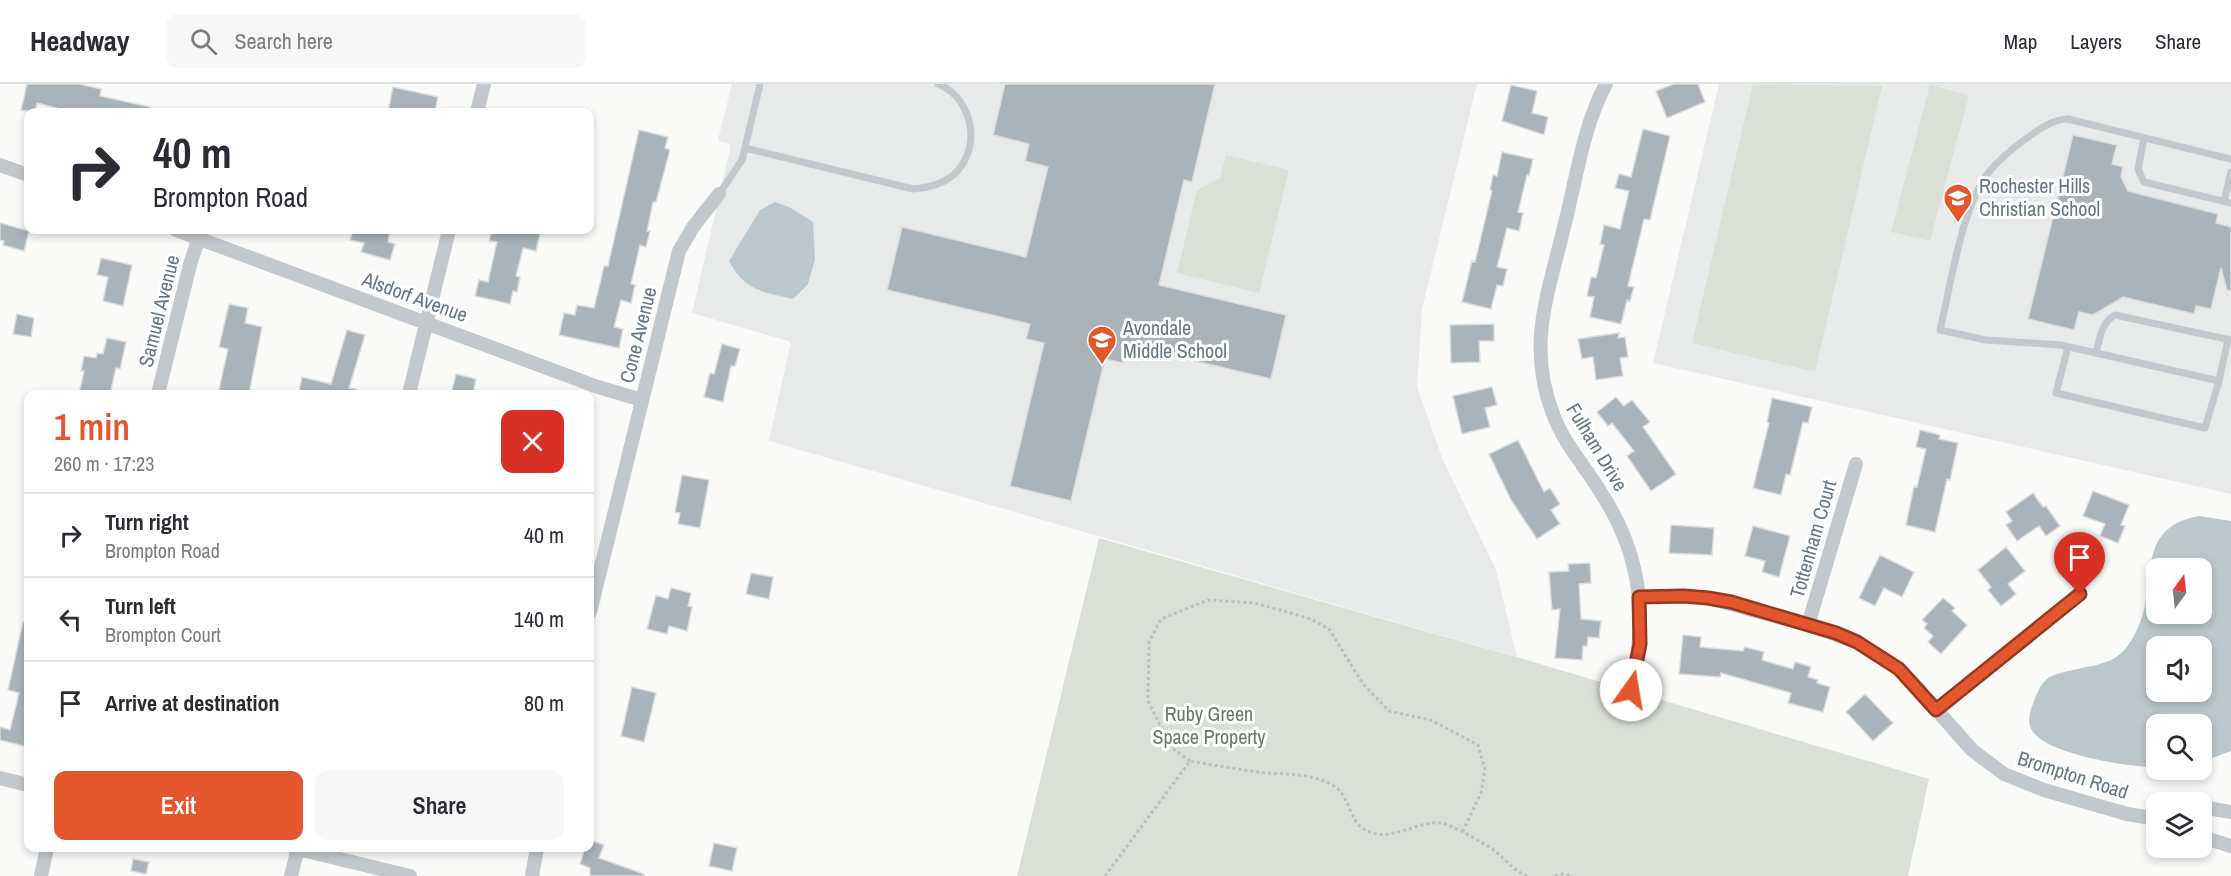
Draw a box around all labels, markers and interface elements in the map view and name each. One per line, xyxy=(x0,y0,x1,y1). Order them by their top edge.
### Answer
search box xyxy=(166,14,586,68)
text: Headway xyxy=(30,22,130,60)
icon: search xyxy=(187,25,220,58)
text: Search here xyxy=(235,26,333,56)
text: Map xyxy=(2004,27,2037,56)
text: Layers xyxy=(2070,27,2122,56)
text: Share xyxy=(2155,27,2201,56)
text: 40 m xyxy=(153,125,232,181)
icon: right xyxy=(54,132,132,210)
place label: Rochester Hills Christian School xyxy=(1979,172,2100,222)
text: Brompton Road xyxy=(153,179,308,215)
school or university icon: Rochester Hills Christian School xyxy=(1942,182,1974,224)
street label: Samuel Avenue xyxy=(132,252,185,370)
street label: Alsdorf Avenue xyxy=(358,265,471,328)
street label: Cone Avenue xyxy=(613,284,662,386)
place label: Avondale Middle School xyxy=(1122,314,1227,364)
school or university icon: Avondale Middle School xyxy=(1086,324,1118,366)
street label: Fulham Drive xyxy=(1561,398,1634,496)
text: 1 min xyxy=(54,403,130,451)
button: close xyxy=(501,410,564,473)
text: 260 m · 17:23 xyxy=(54,450,154,477)
street label: Tottenham Court xyxy=(1783,476,1842,601)
text: Turn right xyxy=(105,507,189,537)
icon: right xyxy=(54,519,87,552)
text: 40 m xyxy=(524,520,564,550)
pin xyxy=(2054,532,2105,594)
text: Brompton Road xyxy=(105,537,220,564)
icon: arrive xyxy=(2063,541,2096,574)
north arrow xyxy=(2146,558,2212,624)
map controls xyxy=(2146,558,2212,858)
text: Turn left xyxy=(105,591,176,621)
icon: left xyxy=(54,603,87,636)
text: 140 m xyxy=(514,604,564,634)
text: Brompton Court xyxy=(105,621,221,648)
button: sound xyxy=(2146,636,2212,702)
position arrow xyxy=(1599,658,1663,722)
icon: arrive xyxy=(54,687,87,720)
text: Arrive at destination xyxy=(105,688,279,718)
text: 80 m xyxy=(524,688,564,718)
park label: Ruby Green Space Property xyxy=(1152,700,1266,750)
button: search xyxy=(2146,714,2212,780)
street label: Brompton Road xyxy=(2014,744,2132,805)
button: Exit xyxy=(54,771,303,840)
button: Share xyxy=(315,771,564,840)
button: layers xyxy=(2146,792,2212,858)

